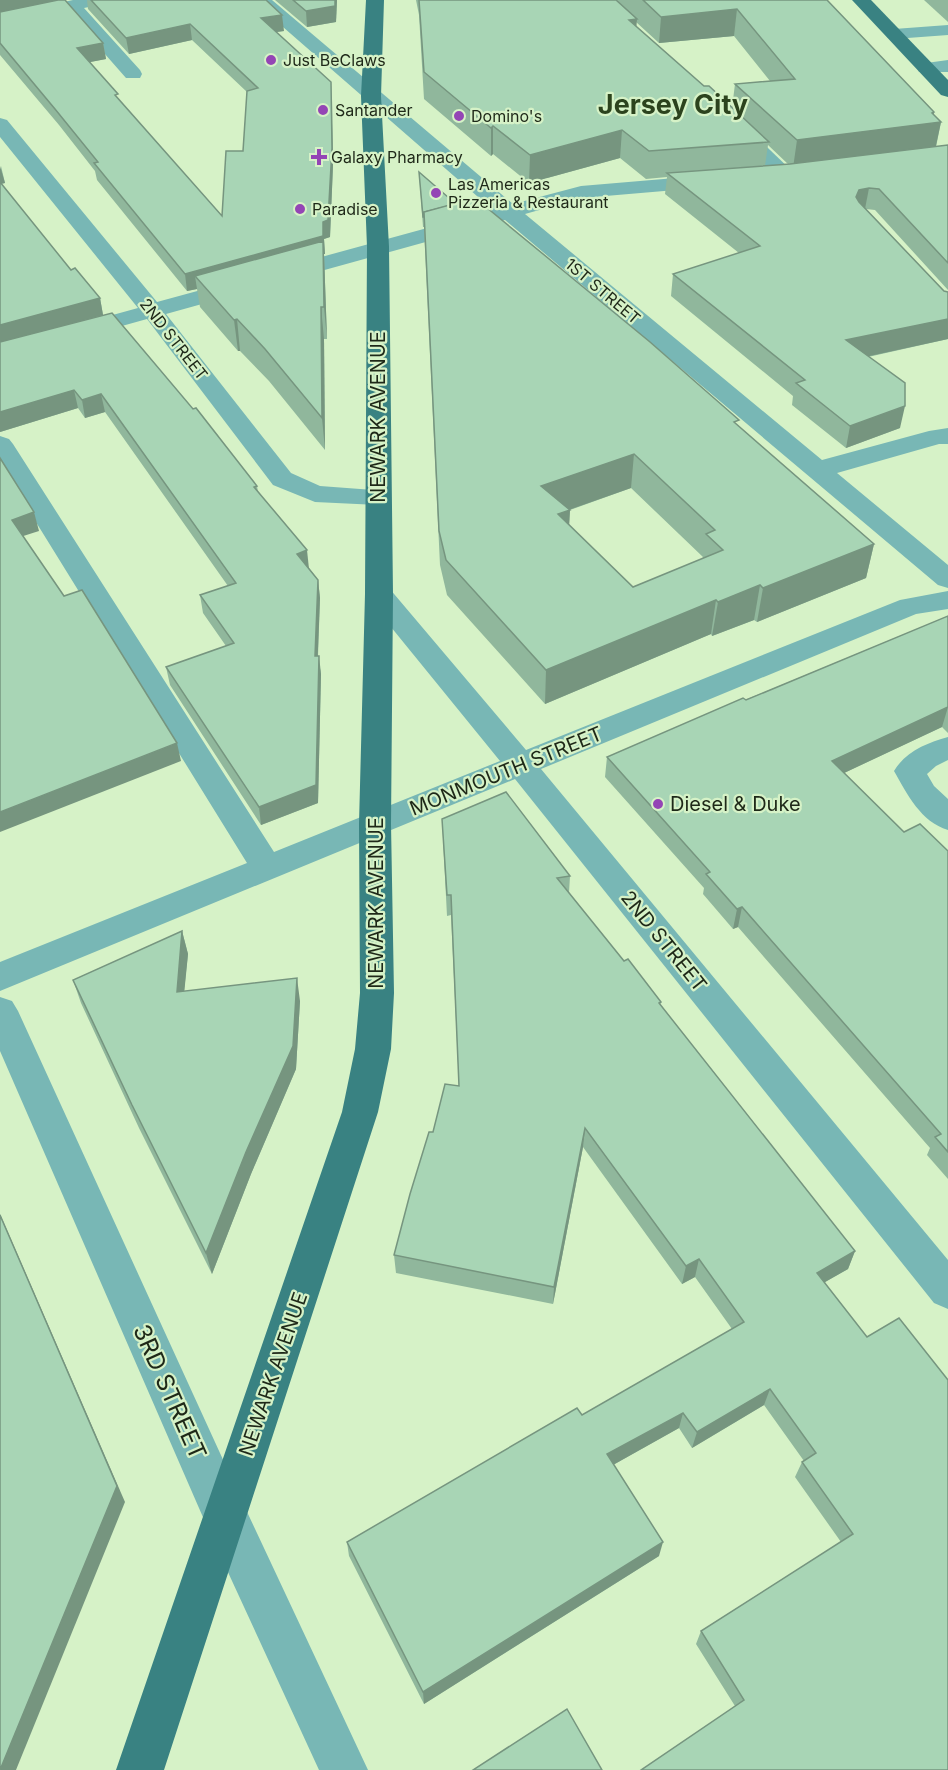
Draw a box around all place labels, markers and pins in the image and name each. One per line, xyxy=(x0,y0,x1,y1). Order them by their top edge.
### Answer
place label: Just BeClaws xyxy=(283,50,386,70)
marker: Just BeClaws xyxy=(264,53,278,67)
place label: Santander xyxy=(335,100,413,120)
marker: Santander xyxy=(316,103,330,117)
place label: Domino's xyxy=(471,106,542,126)
marker: Domino's xyxy=(452,109,466,123)
place label: Galaxy Pharmacy xyxy=(331,147,463,167)
marker: Galaxy Pharmacy xyxy=(312,150,326,164)
place label: Las Americas Pizzeria & Restaurant xyxy=(448,174,609,212)
marker: Las Americas Pizzeria & Restaurant xyxy=(429,186,443,200)
place label: Paradise xyxy=(312,199,378,219)
marker: Paradise xyxy=(293,202,307,216)
place label: Diesel & Duke xyxy=(670,792,801,816)
marker: Diesel & Duke xyxy=(651,797,665,811)

